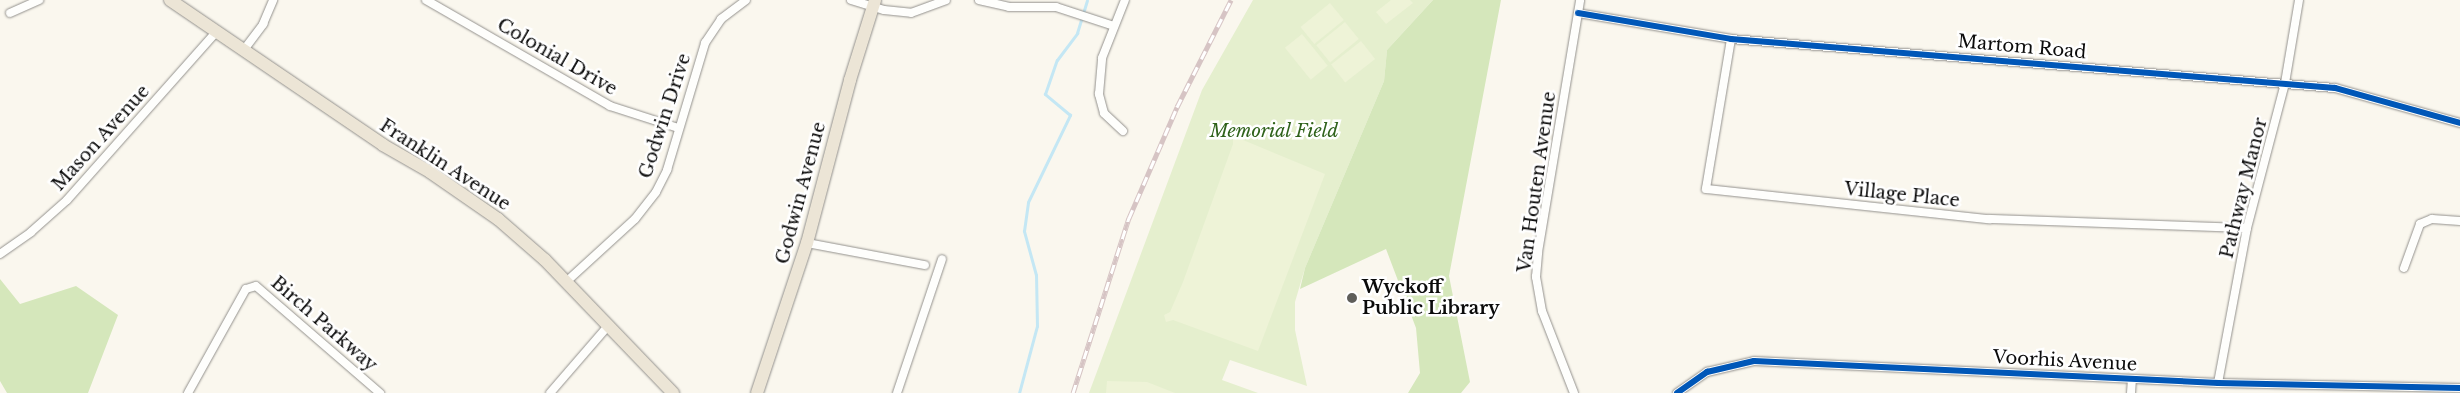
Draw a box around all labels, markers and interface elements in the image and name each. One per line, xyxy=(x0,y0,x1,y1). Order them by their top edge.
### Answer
street label: Colonial Drive xyxy=(493,14,621,100)
street label: Martom Road xyxy=(1957,31,2087,63)
street label: Godwin Drive xyxy=(635,51,695,181)
street label: Mason Avenue xyxy=(48,80,154,196)
street label: Van Houten Avenue xyxy=(1514,90,1560,274)
street label: Franklin Avenue xyxy=(375,115,515,215)
street label: Pathway Manor xyxy=(2216,115,2272,261)
street label: Godwin Avenue xyxy=(772,119,830,267)
park label: Memorial Field xyxy=(1210,120,1338,142)
street label: Village Place xyxy=(1843,178,1961,212)
street label: Birch Parkway xyxy=(267,272,381,376)
place label: Wyckoff Public Library xyxy=(1362,277,1500,320)
marker: Wyckoff Public Library xyxy=(1346,292,1358,304)
street label: Voorhis Avenue xyxy=(1992,346,2138,376)

